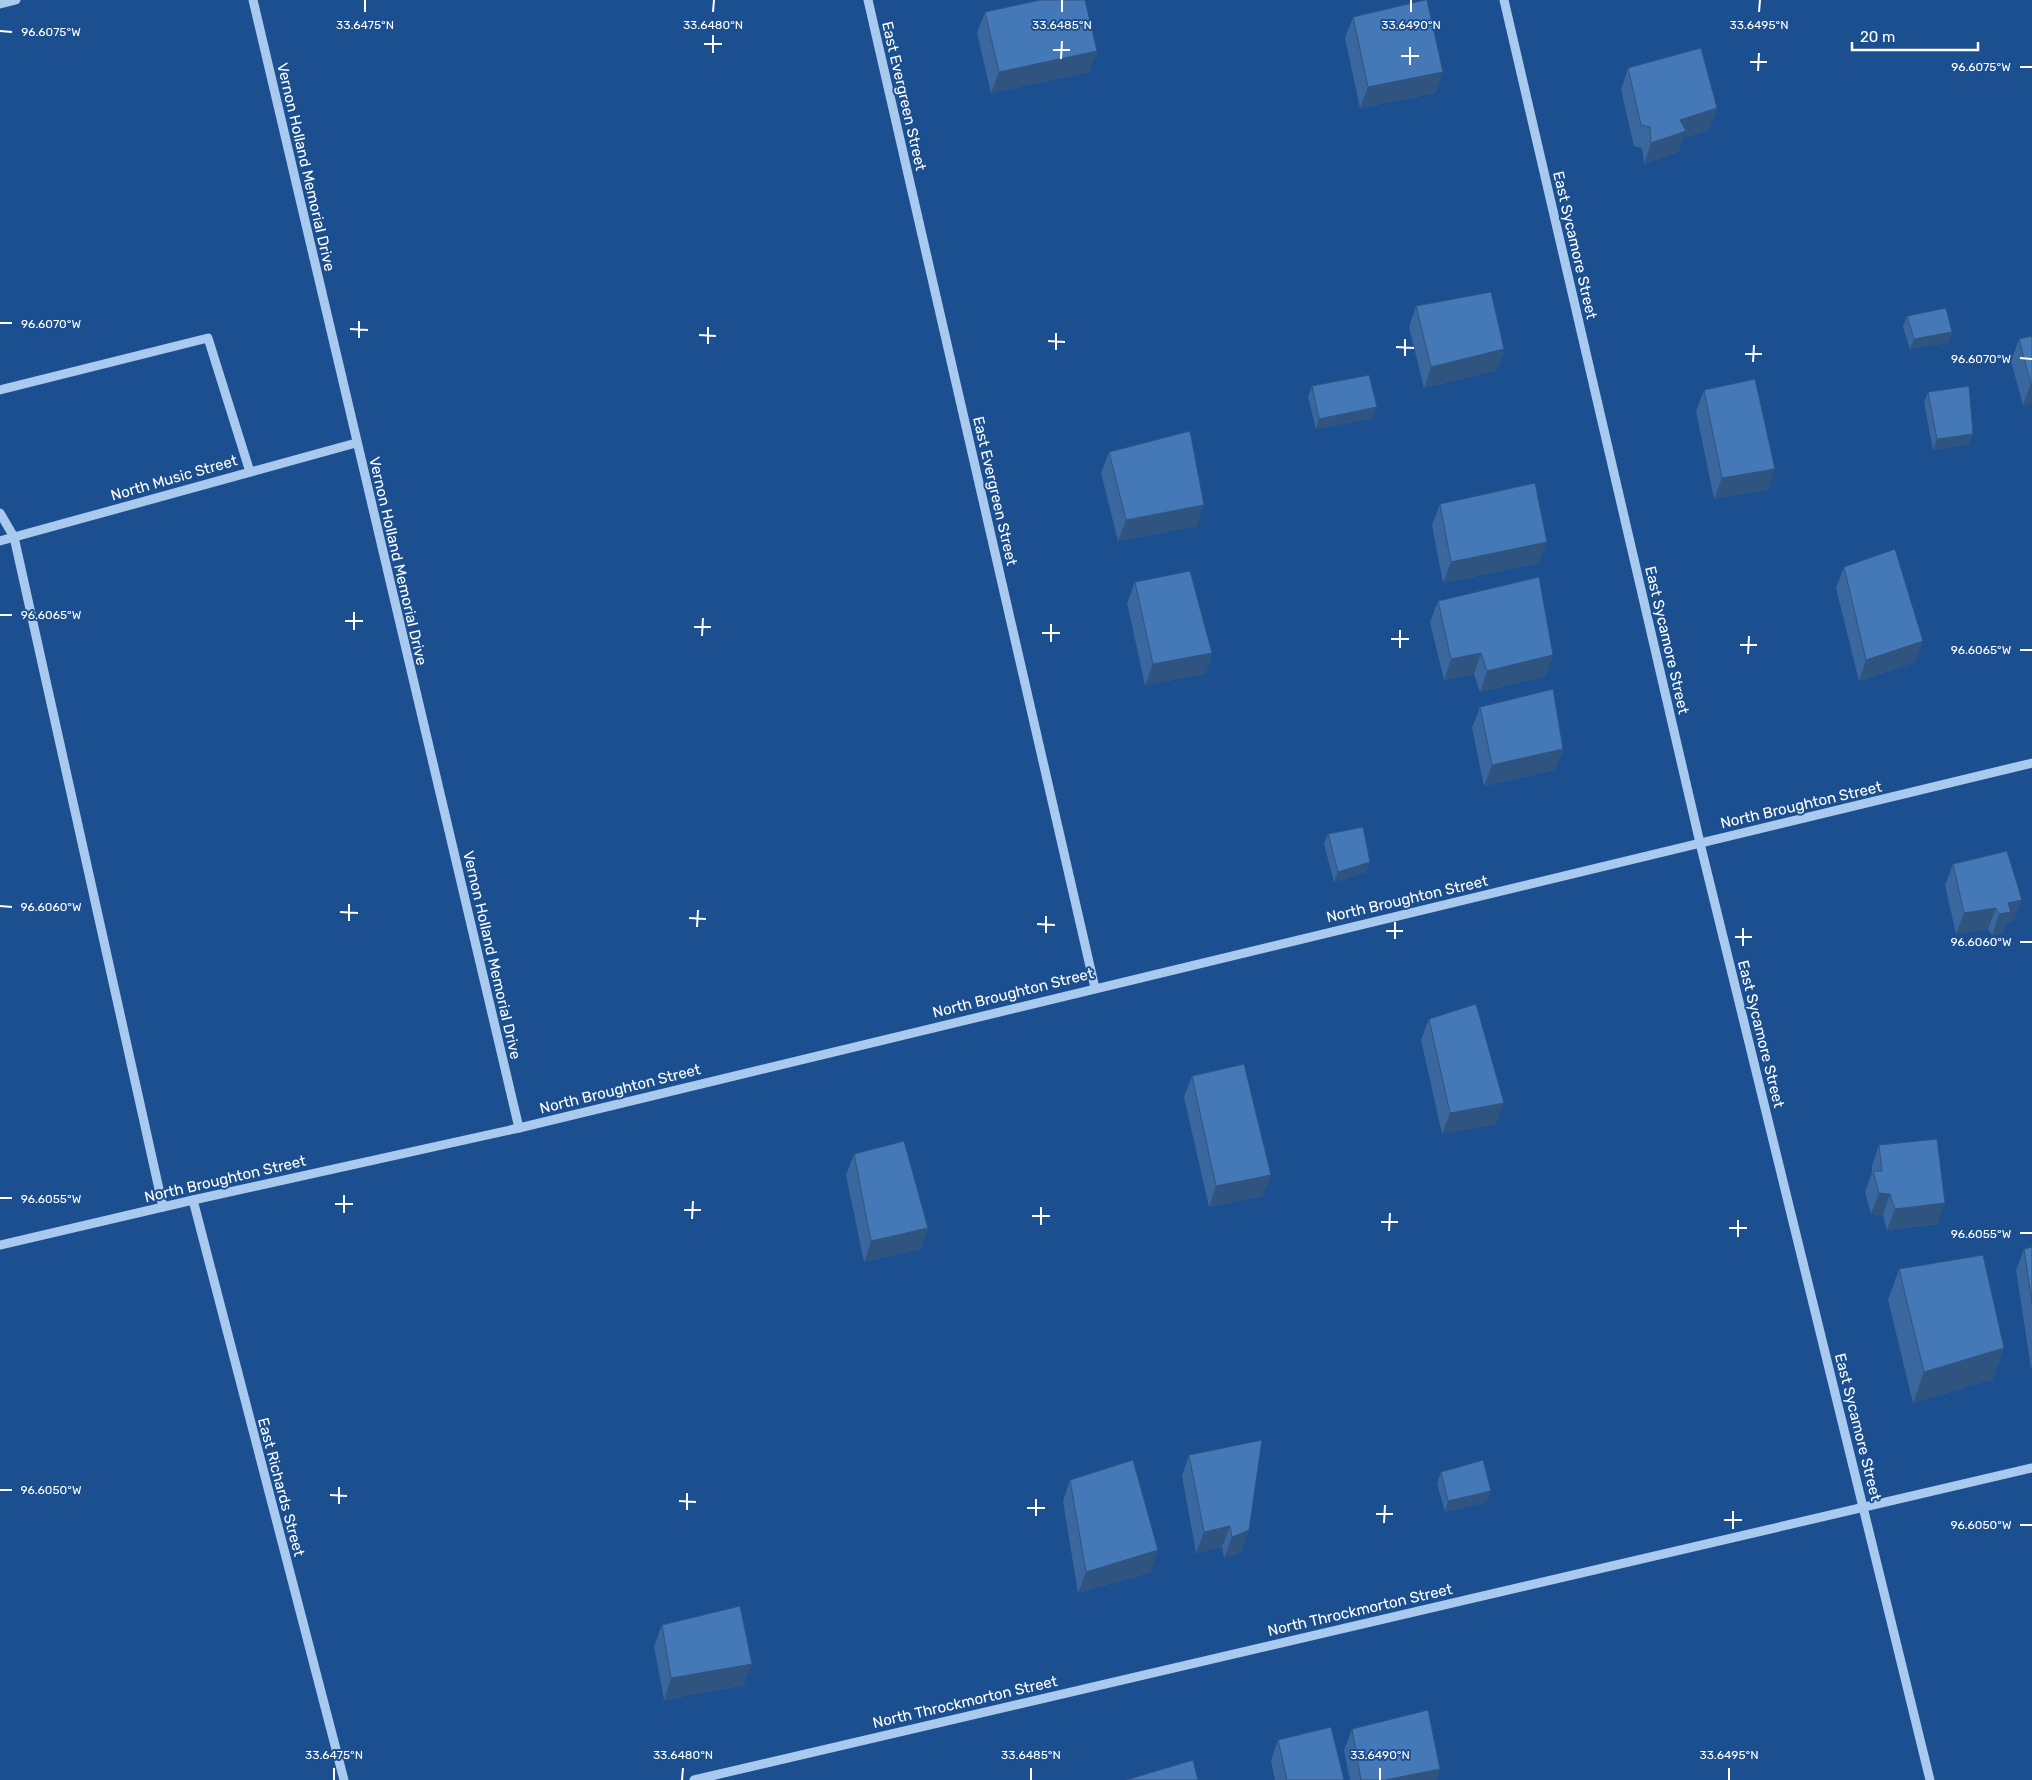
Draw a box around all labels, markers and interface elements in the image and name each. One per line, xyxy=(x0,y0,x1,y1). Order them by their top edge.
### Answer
text: 33.6475°N xyxy=(336,18,394,32)
text: 33.6480°N xyxy=(683,18,743,32)
text: 33.6485°N xyxy=(1032,18,1092,32)
text: 33.6490°N xyxy=(1381,18,1441,32)
text: 33.6495°N xyxy=(1729,18,1789,32)
street label: East Evergreen Street xyxy=(878,20,930,173)
scale bar xyxy=(1852,20,1978,52)
text: 96.6075°W xyxy=(21,25,81,39)
text: 20 m xyxy=(1860,28,1895,46)
text: 96.6075°W xyxy=(1951,60,2011,74)
street label: Vernon Holland Memorial Drive xyxy=(273,61,339,273)
street label: East Sycamore Street xyxy=(1549,169,1601,321)
text: 96.6070°W xyxy=(21,317,81,331)
text: 96.6070°W xyxy=(1951,352,2011,366)
street label: East Evergreen Street xyxy=(969,415,1021,568)
street label: North Music Street xyxy=(109,451,240,505)
street label: Vernon Holland Memorial Drive xyxy=(365,455,431,667)
street label: East Sycamore Street xyxy=(1641,564,1693,716)
text: 96.6065°W xyxy=(21,608,82,622)
text: 96.6065°W xyxy=(1951,643,2012,657)
street label: North Broughton Street xyxy=(1718,778,1884,832)
street label: Vernon Holland Memorial Drive xyxy=(459,849,525,1061)
street label: North Broughton Street xyxy=(1324,872,1490,926)
text: 96.6060°W xyxy=(20,900,82,914)
text: 96.6060°W xyxy=(1950,935,2012,949)
street label: East Sycamore Street xyxy=(1734,958,1788,1110)
street label: North Broughton Street xyxy=(931,964,1095,1022)
street label: North Broughton Street xyxy=(538,1060,702,1118)
street label: North Broughton Street xyxy=(142,1152,308,1206)
text: 96.6055°W xyxy=(21,1192,82,1206)
text: 96.6055°W xyxy=(1951,1227,2012,1241)
street label: East Sycamore Street xyxy=(1831,1351,1885,1503)
street label: East Richards Street xyxy=(254,1416,308,1558)
text: 96.6050°W xyxy=(21,1483,82,1497)
text: 96.6050°W xyxy=(1951,1518,2012,1532)
street label: North Throckmorton Street xyxy=(1266,1580,1454,1640)
street label: North Throckmorton Street xyxy=(871,1672,1059,1732)
text: 33.6475°N xyxy=(305,1748,363,1762)
text: 33.6480°N xyxy=(653,1748,713,1762)
text: 33.6485°N xyxy=(1001,1748,1061,1762)
text: 33.6490°N xyxy=(1350,1748,1410,1762)
text: 33.6495°N xyxy=(1699,1748,1759,1762)

